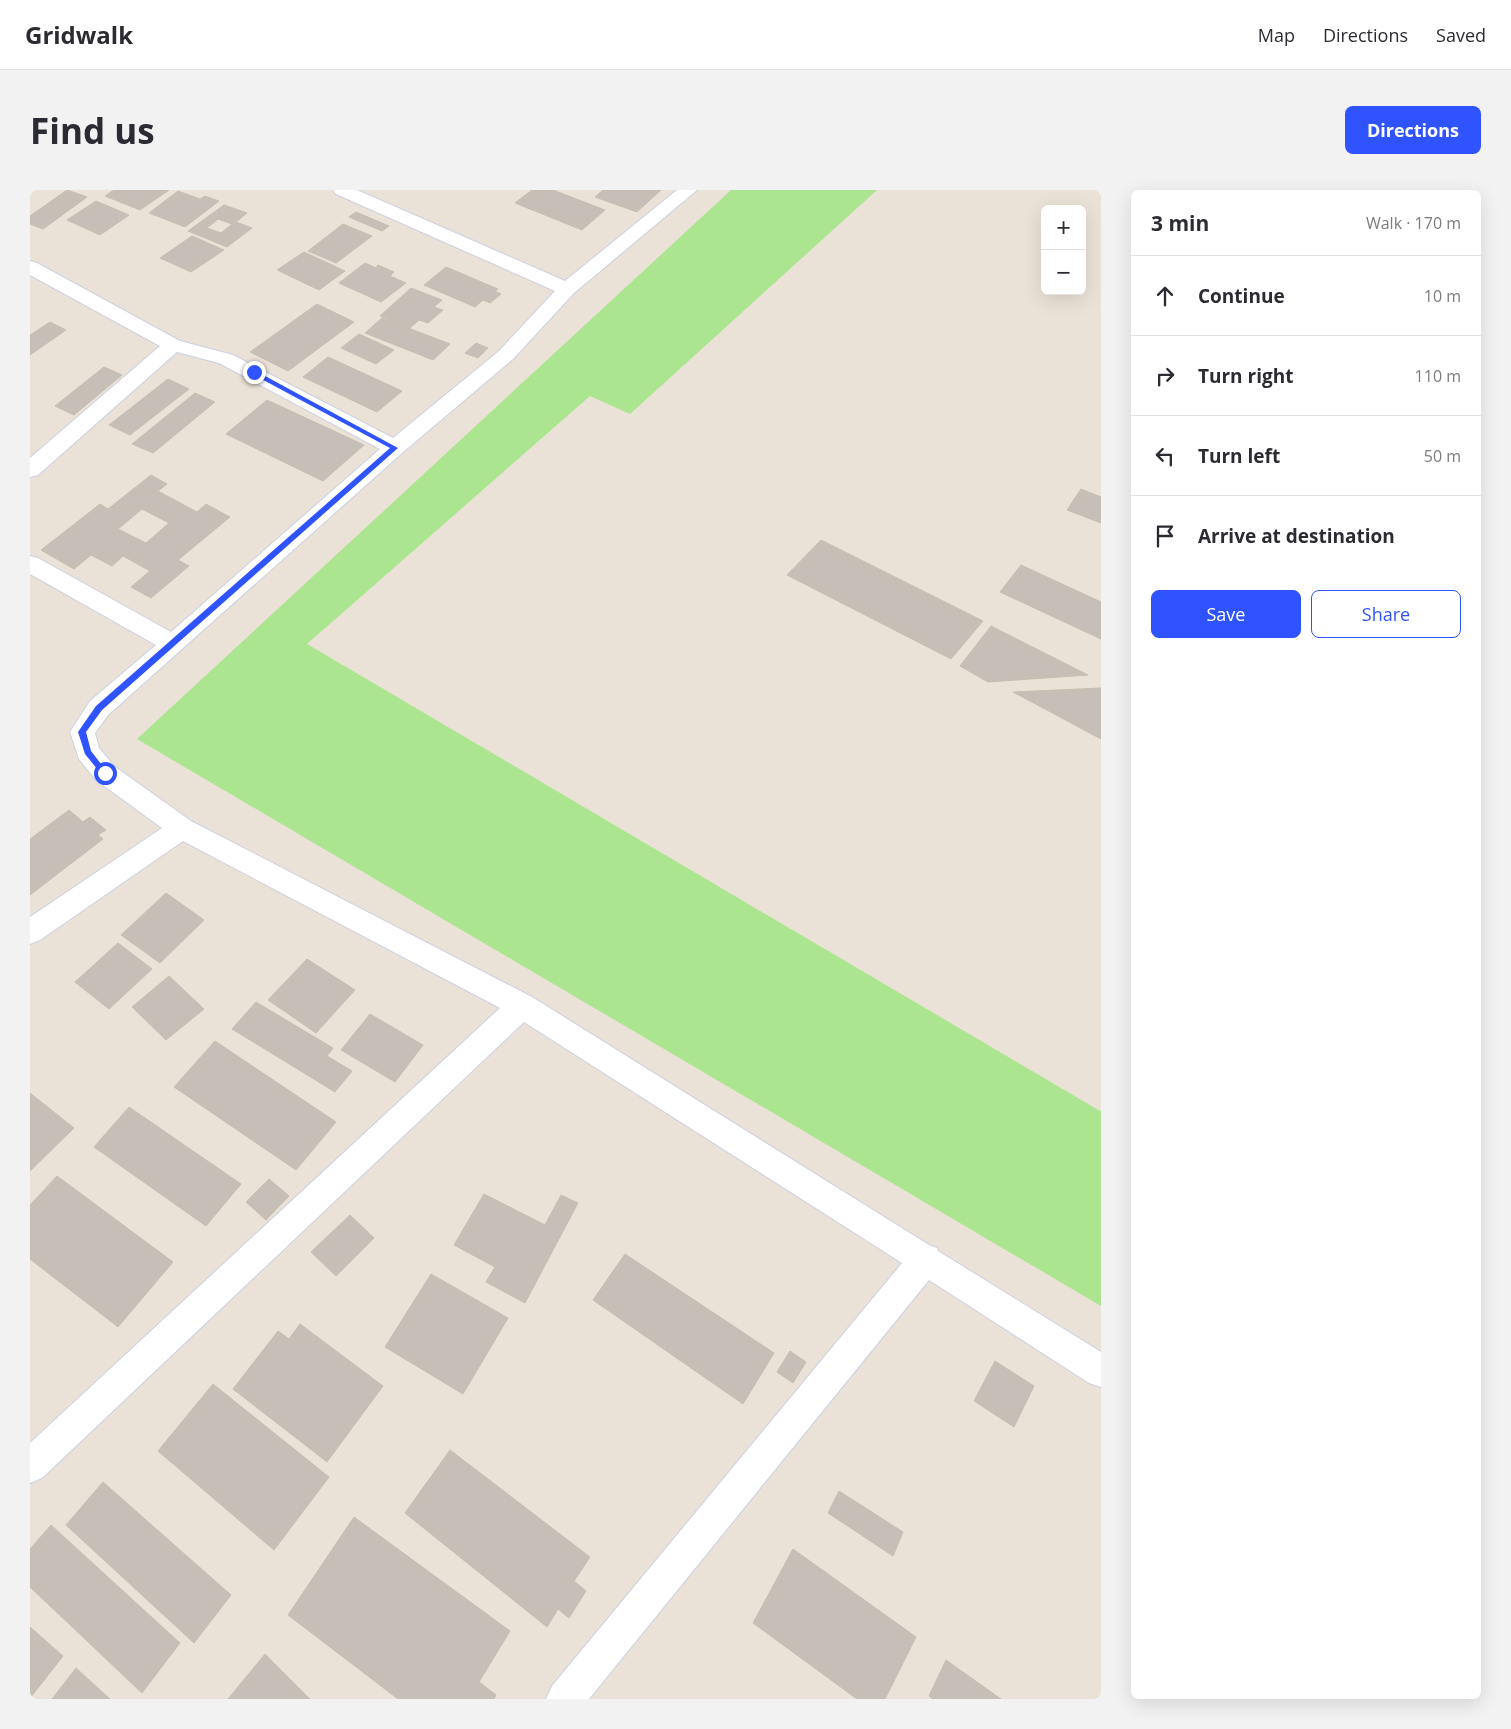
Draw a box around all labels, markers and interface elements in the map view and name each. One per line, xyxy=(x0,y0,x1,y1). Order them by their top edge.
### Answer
text: Gridwalk xyxy=(25,18,133,51)
text: Map xyxy=(1258,23,1295,47)
text: Directions xyxy=(1323,23,1408,47)
text: Saved xyxy=(1436,23,1486,47)
button: Directions xyxy=(1345,106,1481,154)
text: Find us xyxy=(30,107,155,154)
map controls xyxy=(1041,205,1086,295)
button: + xyxy=(1041,205,1086,250)
text: 3 min xyxy=(1151,209,1209,237)
text: Walk · 170 m xyxy=(1366,212,1461,234)
button: − xyxy=(1041,250,1086,295)
icon: ahead xyxy=(1151,282,1179,310)
text: Continue xyxy=(1198,283,1285,309)
text: 10 m xyxy=(1424,285,1461,307)
route end xyxy=(243,361,266,384)
icon: right xyxy=(1151,362,1179,390)
text: Turn right xyxy=(1198,363,1293,389)
text: 110 m xyxy=(1415,365,1461,387)
icon: left xyxy=(1151,442,1179,470)
text: Turn left xyxy=(1198,443,1280,469)
text: 50 m xyxy=(1424,445,1461,467)
icon: arrive xyxy=(1151,522,1179,550)
text: Arrive at destination xyxy=(1198,523,1395,549)
button: Save xyxy=(1151,590,1301,638)
button: Share xyxy=(1311,590,1461,638)
route start xyxy=(94,762,117,785)

